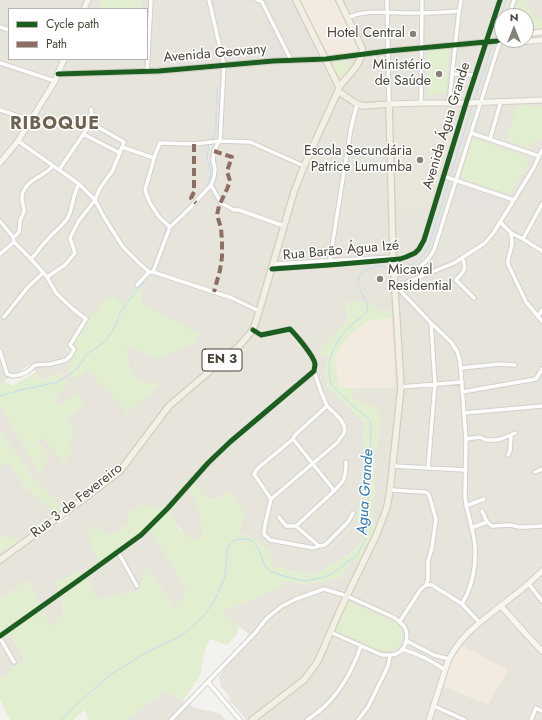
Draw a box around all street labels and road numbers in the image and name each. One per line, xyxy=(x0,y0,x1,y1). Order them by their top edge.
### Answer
street label: Avenida Geovany xyxy=(163,41,267,67)
street label: Avenida Água Grande xyxy=(420,60,474,192)
street label: Rua Barão Água Izé xyxy=(282,238,400,264)
road number: EN 3 xyxy=(202,349,242,371)
street label: Rua 3 de Fevereiro xyxy=(28,460,126,542)

